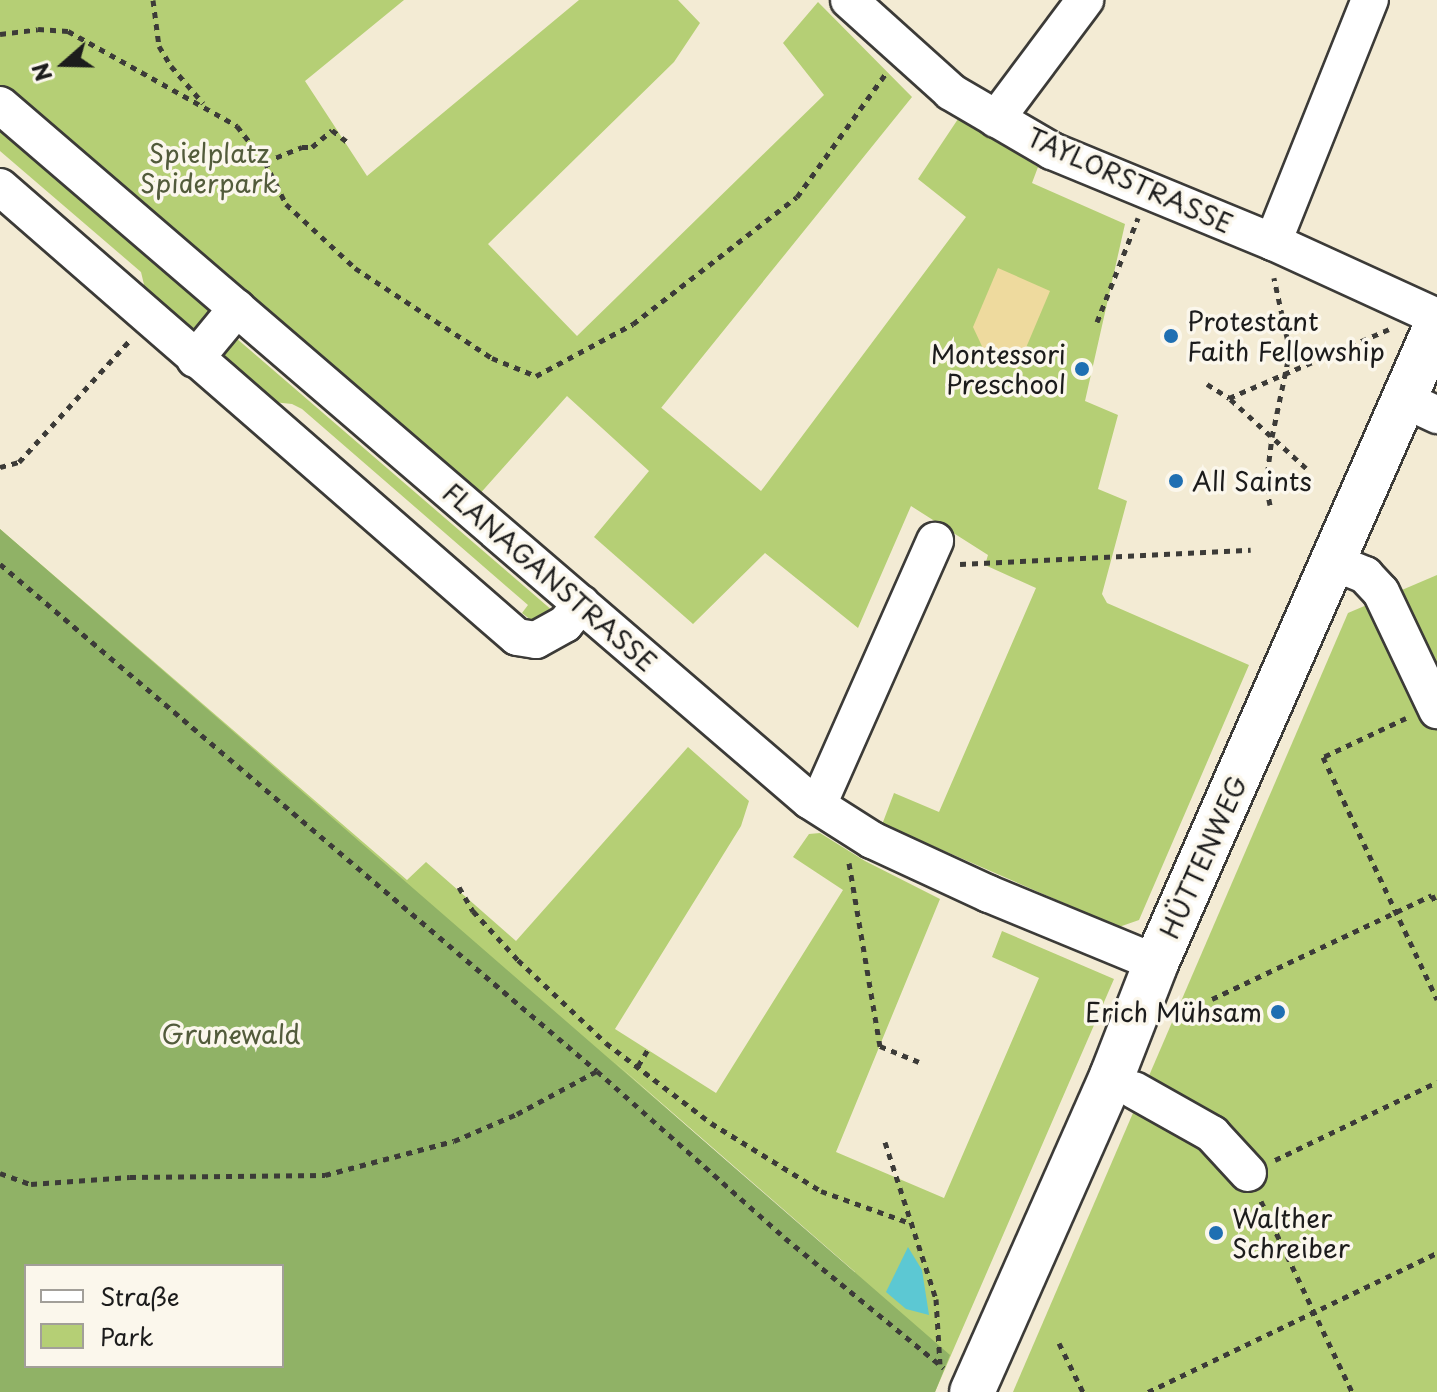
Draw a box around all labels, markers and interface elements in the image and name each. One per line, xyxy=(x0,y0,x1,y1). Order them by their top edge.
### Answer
north arrow xyxy=(24,24,104,104)
text: N xyxy=(22,59,59,86)
street label: TAYLORSTRASSE xyxy=(1022,121,1238,239)
park label: Spielplatz Spiderpark xyxy=(140,137,278,198)
place label: Protestant Faith Fellowship xyxy=(1187,305,1387,366)
marker: Protestant Faith Fellowship xyxy=(1162,327,1180,345)
place label: Montessori Preschool xyxy=(931,338,1066,400)
marker: Montessori Preschool xyxy=(1073,360,1091,378)
place label: All Saints xyxy=(1192,465,1312,497)
marker: All Saints xyxy=(1167,472,1185,490)
street label: FLANAGANSTRASSE xyxy=(437,476,663,678)
street label: HÜTTENWEG xyxy=(1153,771,1253,943)
place label: Erich Mühsam xyxy=(1085,996,1262,1028)
marker: Erich Mühsam xyxy=(1269,1003,1287,1021)
park label: Grunewald xyxy=(162,1018,300,1050)
place label: Walther Schreiber xyxy=(1232,1202,1350,1264)
marker: Walther Schreiber xyxy=(1207,1224,1225,1242)
legend xyxy=(24,1264,284,1368)
text: Straße xyxy=(100,1278,179,1314)
text: Park xyxy=(100,1318,154,1354)

